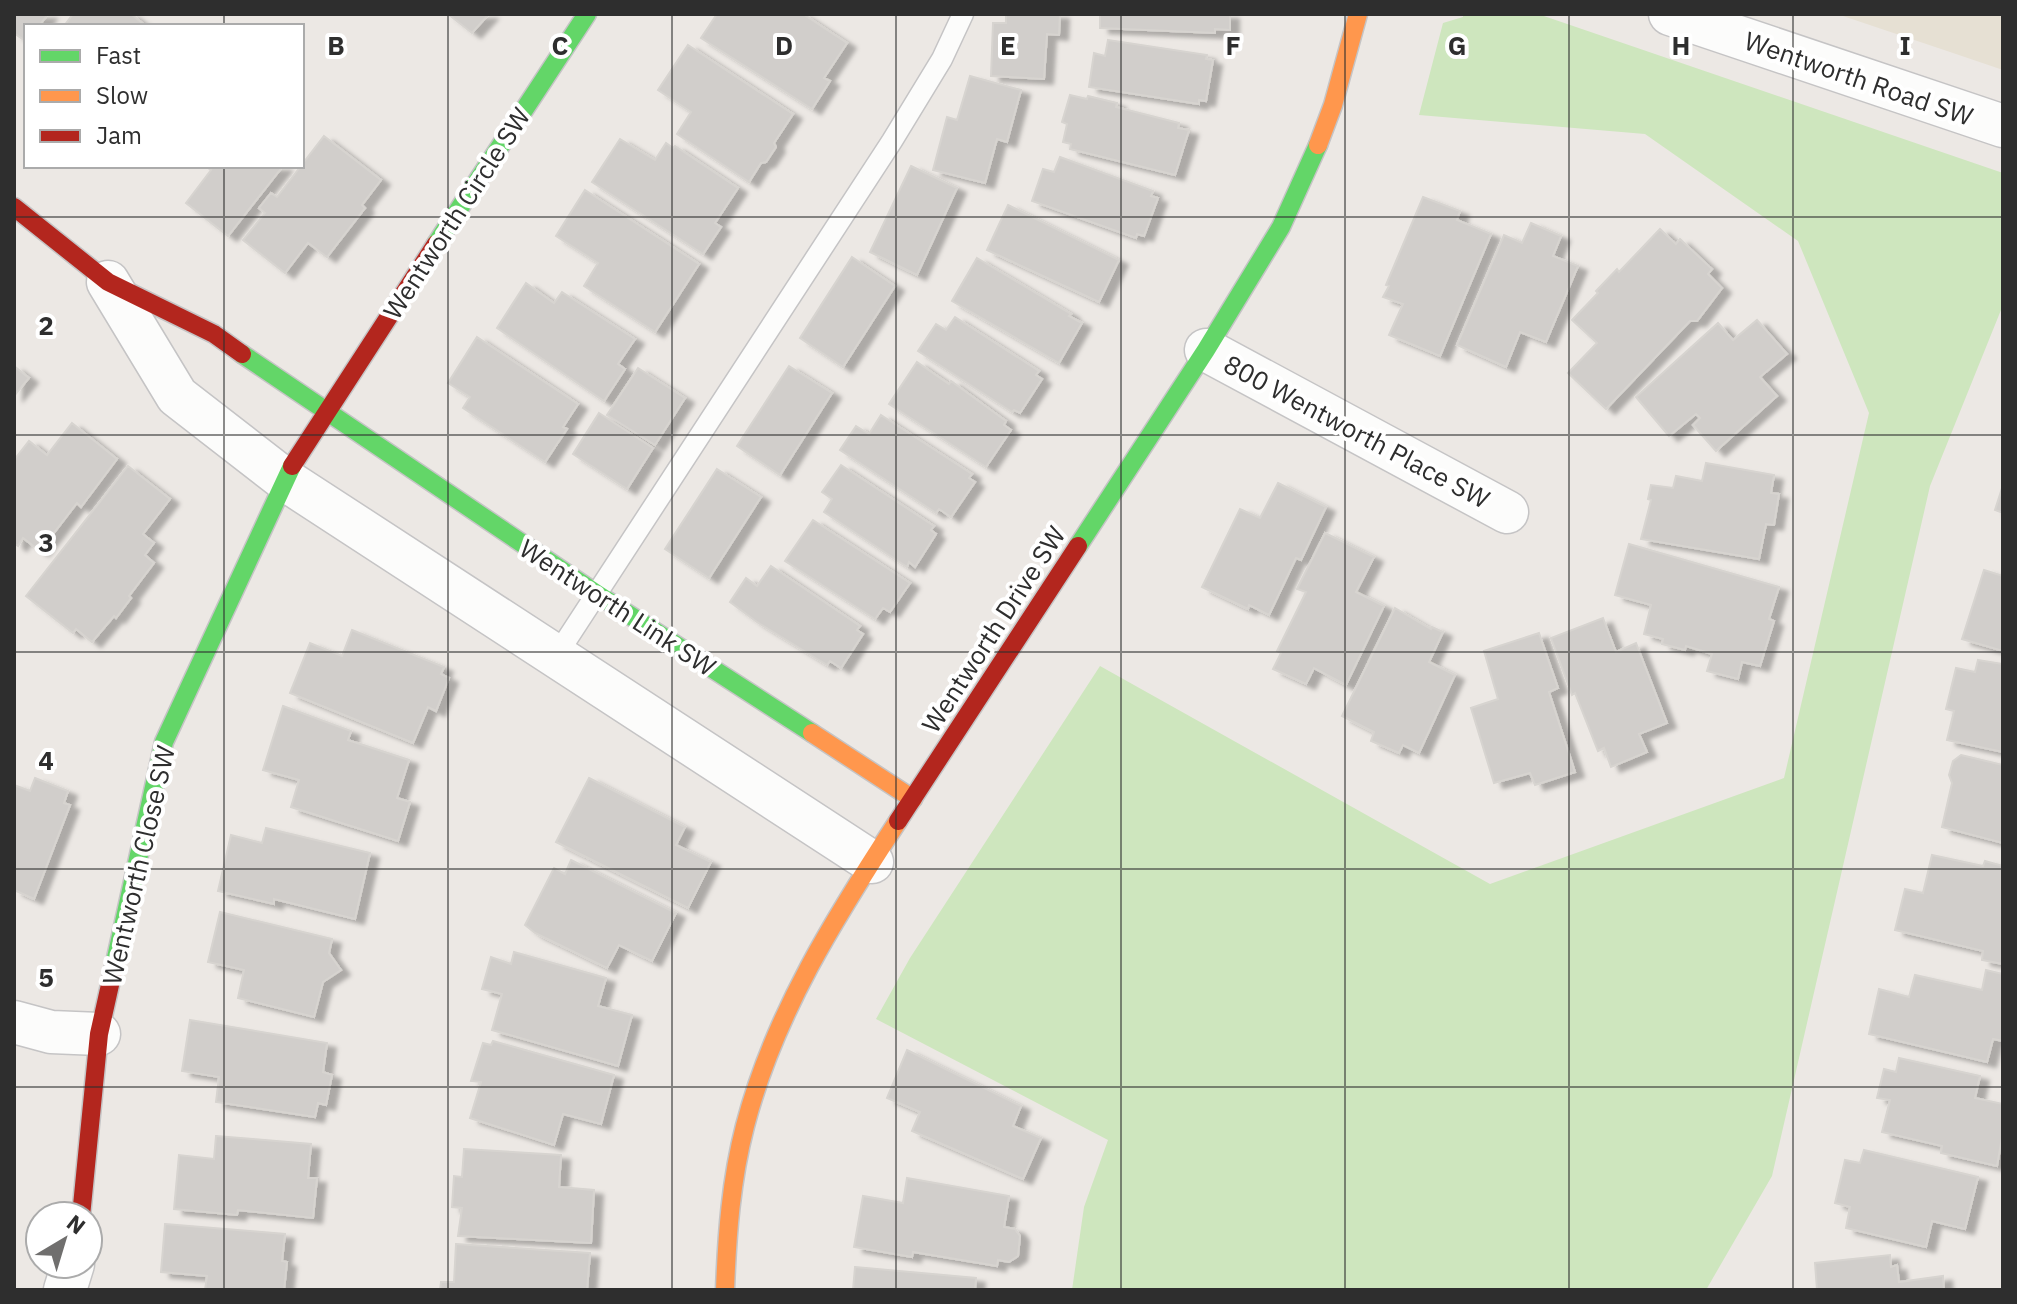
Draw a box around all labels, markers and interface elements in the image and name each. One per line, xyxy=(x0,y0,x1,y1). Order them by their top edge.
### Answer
street label: Wentworth Road SW xyxy=(1740,23,1978,133)
legend xyxy=(24,24,304,168)
text: B xyxy=(327,28,345,62)
text: C xyxy=(552,28,569,62)
text: D xyxy=(775,28,793,62)
text: E xyxy=(1000,28,1016,62)
text: F xyxy=(1225,28,1241,62)
text: G xyxy=(1448,28,1466,62)
text: H xyxy=(1672,28,1690,62)
text: I xyxy=(1899,28,1911,62)
text: Fast xyxy=(96,39,141,71)
text: Slow xyxy=(96,79,148,111)
street label: Wentworth Circle SW xyxy=(375,101,537,325)
text: Jam xyxy=(96,119,142,151)
text: 2 xyxy=(38,308,54,342)
street label: 800 Wentworth Place SW xyxy=(1218,346,1496,516)
street label: Wentworth Drive SW xyxy=(913,519,1073,739)
text: 3 xyxy=(38,525,54,559)
street label: Wentworth Link SW xyxy=(513,531,723,683)
street label: Wentworth Close SW xyxy=(94,742,182,988)
text: 4 xyxy=(38,743,54,777)
text: 5 xyxy=(38,960,54,994)
north arrow xyxy=(24,1200,104,1280)
text: N xyxy=(61,1208,92,1240)

